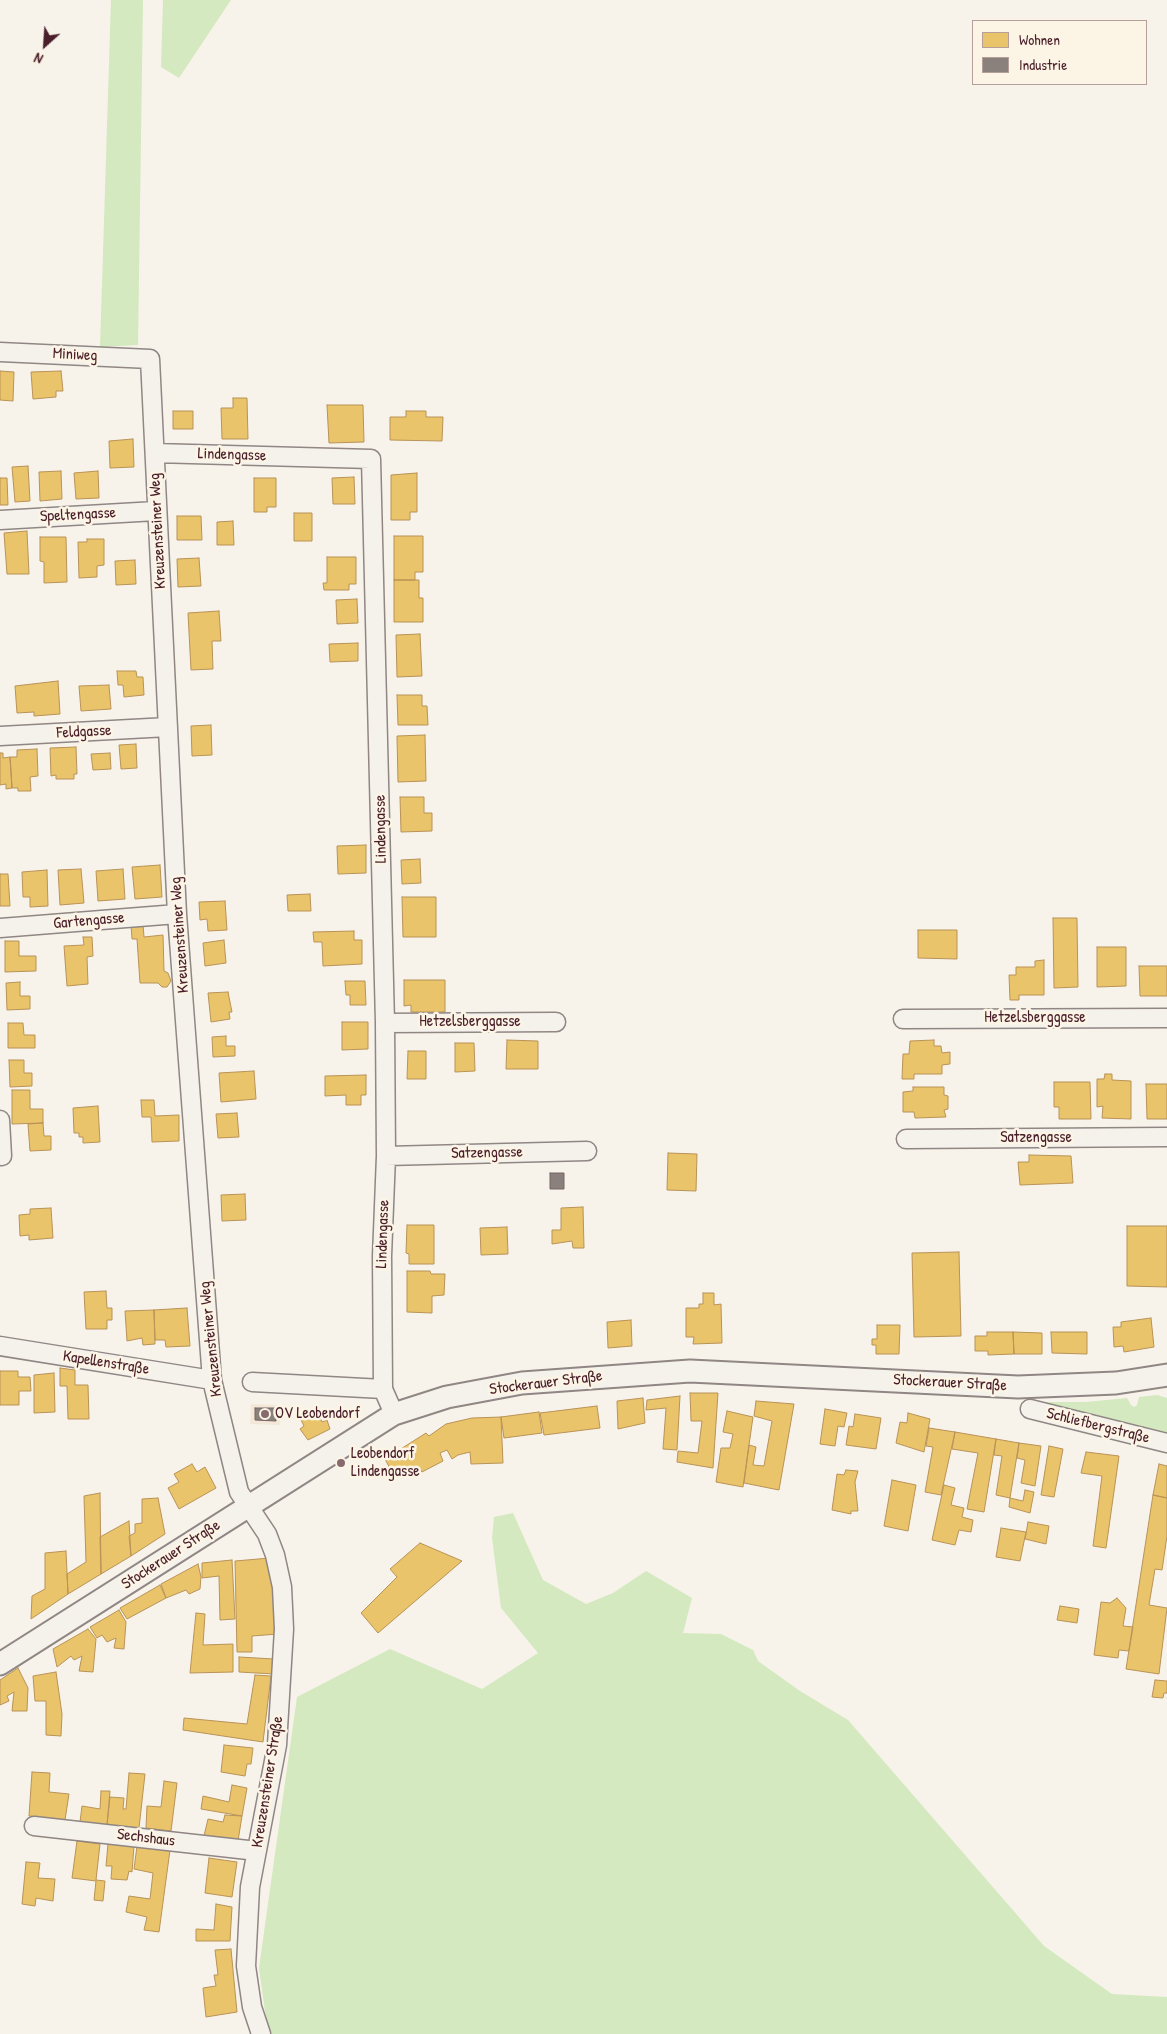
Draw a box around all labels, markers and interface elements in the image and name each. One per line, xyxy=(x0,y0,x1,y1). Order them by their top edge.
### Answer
north arrow xyxy=(20,20,70,70)
legend xyxy=(972,20,1147,85)
text: Wohnen xyxy=(1019,29,1060,50)
text: N xyxy=(31,49,46,69)
text: Industrie xyxy=(1019,54,1067,75)
street label: Miniweg xyxy=(52,344,98,366)
street label: Lindengasse xyxy=(197,444,267,466)
street label: Kreuzensteiner Weg xyxy=(145,473,171,589)
street label: Speltengasse xyxy=(40,503,116,527)
street label: Feldgasse xyxy=(56,721,112,743)
street label: Lindengasse xyxy=(371,794,391,864)
street label: Kreuzensteiner Weg xyxy=(166,876,194,994)
street label: Gartengasse xyxy=(53,908,125,934)
street label: Hetzelsberggasse xyxy=(984,1008,1086,1028)
street label: Hetzelsberggasse xyxy=(419,1012,521,1032)
street label: Satzengasse xyxy=(1000,1128,1072,1148)
street label: Satzengasse xyxy=(451,1143,523,1163)
street label: Lindengasse xyxy=(372,1199,394,1269)
street label: Kreuzensteiner Weg xyxy=(195,1280,227,1398)
street label: Kapellenstraße xyxy=(61,1347,151,1379)
street label: Stockerauer Straße xyxy=(488,1367,604,1399)
street label: Stockerauer Straße xyxy=(893,1370,1007,1396)
place label: OV Leobendorf xyxy=(275,1404,360,1424)
street label: Schliefbergstraße xyxy=(1045,1404,1151,1448)
marker: OV Leobendorf xyxy=(259,1408,271,1420)
place label: Leobendorf Lindengasse xyxy=(351,1444,420,1482)
marker: Leobendorf Lindengasse xyxy=(335,1457,347,1469)
street label: Stockerauer Straße xyxy=(118,1516,224,1594)
street label: Kreuzensteiner Straße xyxy=(248,1715,288,1849)
street label: Sechshaus xyxy=(116,1825,176,1851)

